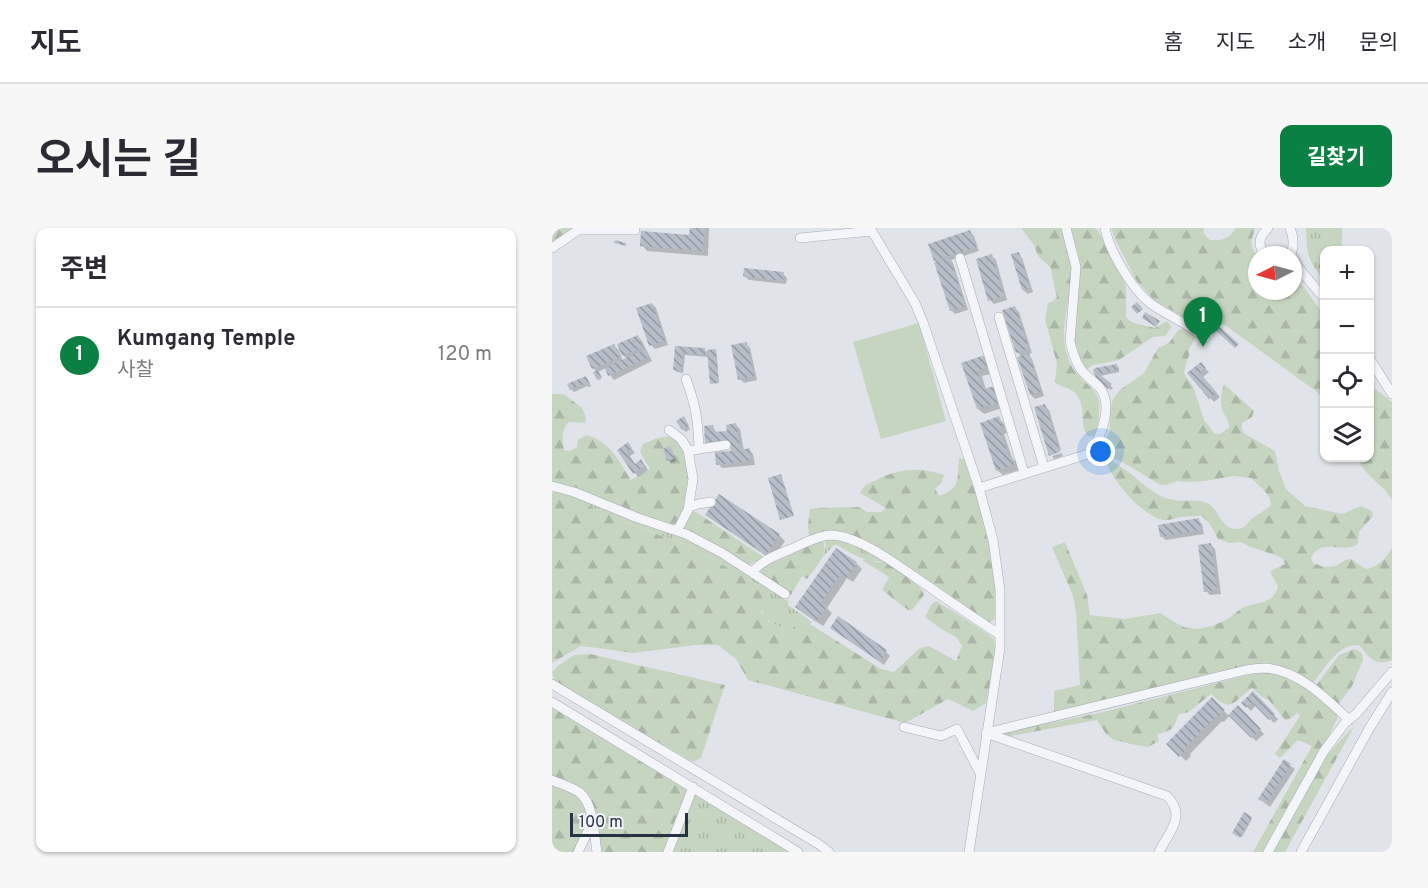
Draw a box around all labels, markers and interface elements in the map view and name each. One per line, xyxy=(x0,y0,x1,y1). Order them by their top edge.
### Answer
text: 지도 xyxy=(30,27,82,63)
text: 홈 xyxy=(1164,30,1183,57)
text: 지도 xyxy=(1216,30,1255,57)
text: 소개 xyxy=(1288,30,1326,57)
text: 문의 xyxy=(1359,30,1398,57)
button: 길찾기 xyxy=(1280,125,1392,187)
text: 오시는 길 xyxy=(36,136,201,189)
north arrow xyxy=(1248,246,1302,300)
map controls xyxy=(1320,246,1374,462)
button: + xyxy=(1320,246,1374,300)
text: 주변 xyxy=(60,254,108,287)
pin: 1 xyxy=(1184,298,1222,347)
button: − xyxy=(1320,300,1374,354)
text: Kumgang Temple xyxy=(117,326,295,353)
text: 1 xyxy=(76,342,84,368)
text: 120 m xyxy=(438,342,492,368)
button: locate xyxy=(1320,354,1374,408)
text: 사찰 xyxy=(117,358,154,384)
button: layers xyxy=(1320,408,1374,462)
your location xyxy=(1086,437,1115,466)
scale bar xyxy=(570,810,688,838)
text: 100 m xyxy=(579,813,623,833)

